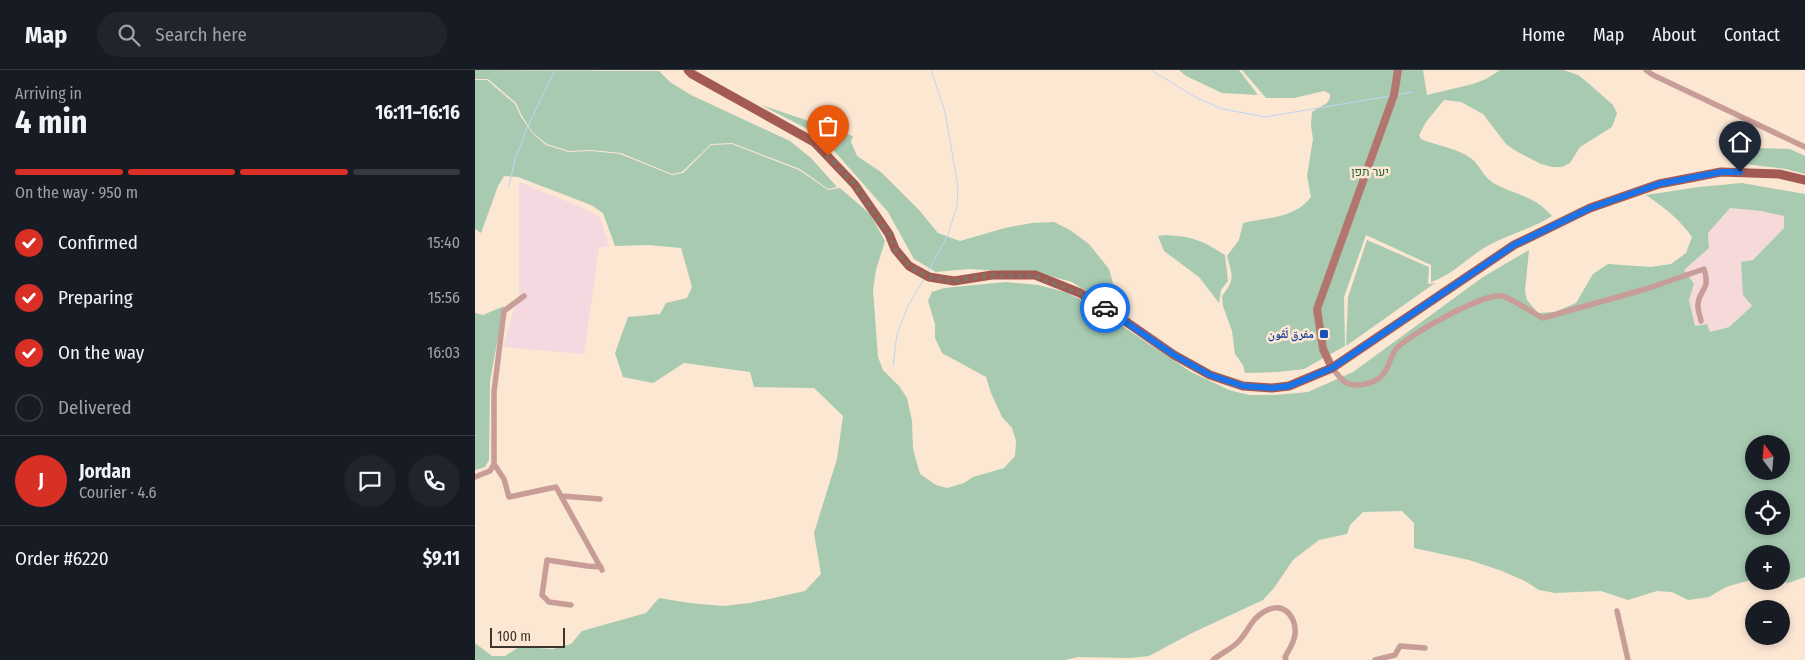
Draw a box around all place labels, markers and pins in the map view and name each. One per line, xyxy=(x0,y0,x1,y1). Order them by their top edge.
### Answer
pin xyxy=(807,105,849,156)
pin xyxy=(1719,121,1761,172)
place label: مفرق لَڤون xyxy=(1268,327,1314,342)
marker: مفرق لَڤون xyxy=(1318,328,1330,340)

